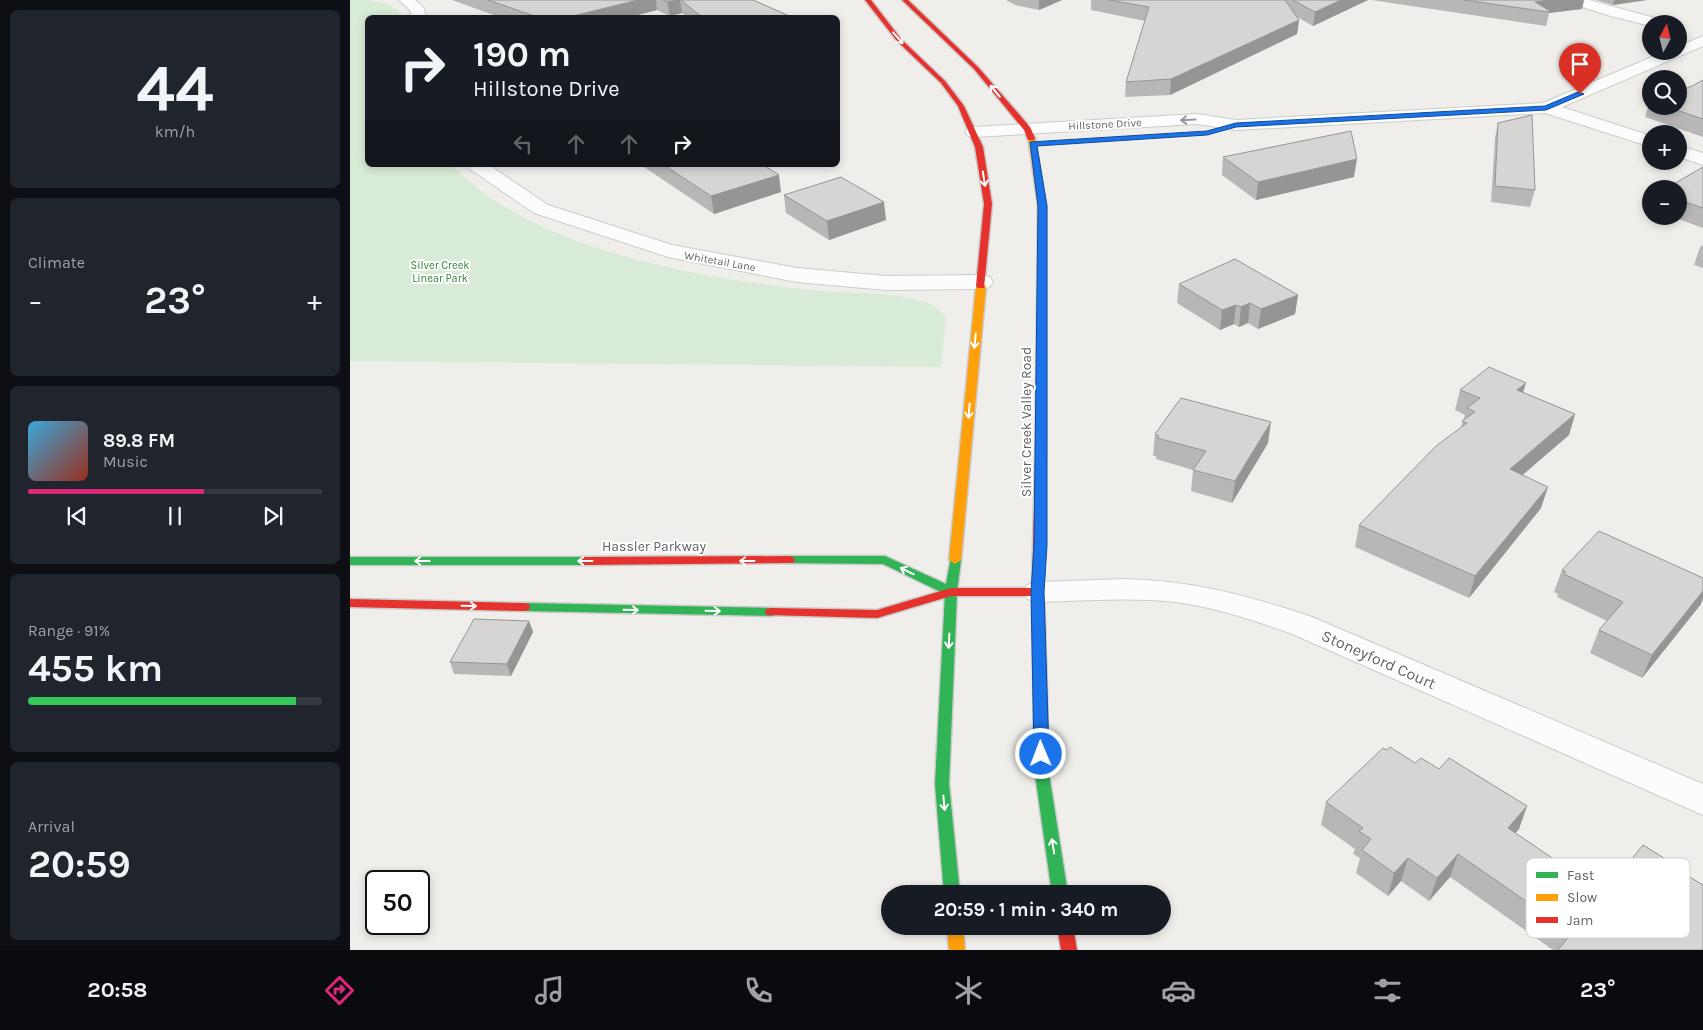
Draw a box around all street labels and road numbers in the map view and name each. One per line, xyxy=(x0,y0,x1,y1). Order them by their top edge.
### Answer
street label: Hillstone Drive xyxy=(1068,116,1142,133)
street label: Whitetail Lane xyxy=(683,249,757,274)
street label: Silver Creek Valley Road xyxy=(1018,347,1035,497)
street label: Hassler Parkway xyxy=(602,538,706,555)
street label: Stoneyford Court xyxy=(1319,626,1439,693)

